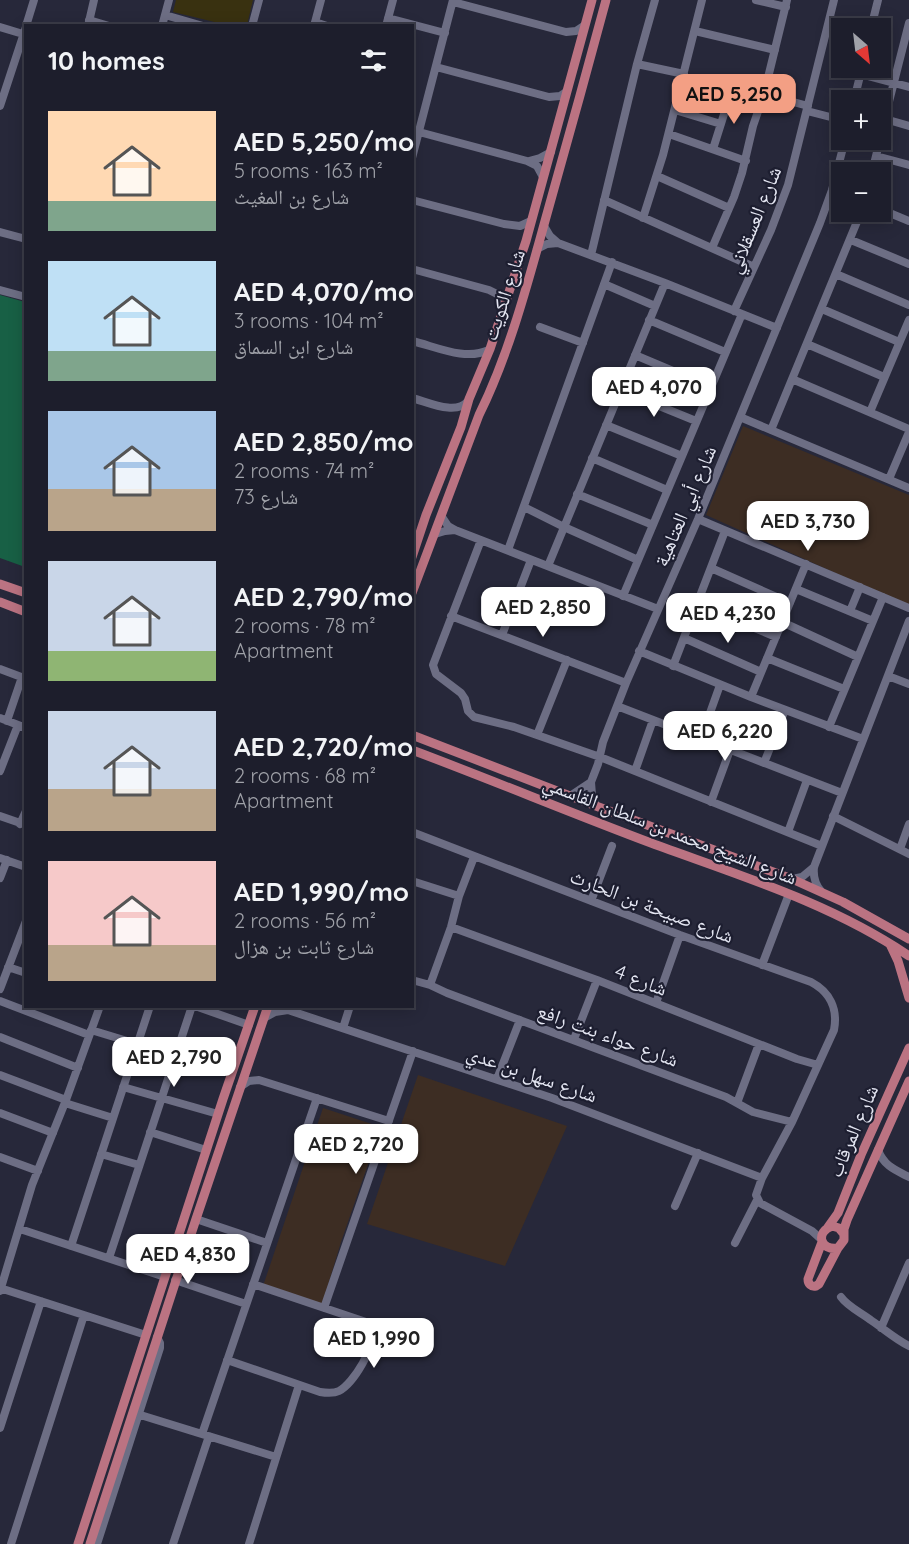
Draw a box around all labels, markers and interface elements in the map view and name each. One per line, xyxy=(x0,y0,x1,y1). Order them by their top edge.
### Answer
north arrow xyxy=(831,18,891,78)
map controls xyxy=(831,18,891,222)
text: 10 homes xyxy=(48,44,165,77)
icon: filters xyxy=(357,44,390,77)
pin: AED 5,250 xyxy=(665,74,803,125)
text: AED 5,250 xyxy=(686,81,782,106)
button: + xyxy=(831,90,891,150)
text: AED 5,250/mo xyxy=(234,125,414,158)
icon: home xyxy=(96,135,168,207)
text: 5 rooms · 163 m² xyxy=(234,158,383,183)
button: − xyxy=(831,162,891,222)
street label: شارع العسقلاني xyxy=(721,163,790,279)
text: شارع بن المغيث xyxy=(234,184,349,209)
street label: شارع الكويت xyxy=(477,246,531,344)
text: AED 4,070/mo xyxy=(234,275,414,308)
icon: home xyxy=(96,285,168,357)
text: 3 rooms · 104 m² xyxy=(234,308,384,333)
text: شارع ابن السماق xyxy=(234,334,353,359)
pin: AED 4,070 xyxy=(585,367,723,418)
text: AED 4,070 xyxy=(606,374,702,399)
text: AED 2,850/mo xyxy=(234,425,413,458)
icon: home xyxy=(96,435,168,507)
street label: شارع أبي العتاهية xyxy=(648,442,725,572)
text: 2 rooms · 74 m² xyxy=(234,458,374,483)
text: شارع 73 xyxy=(234,484,298,509)
pin: AED 3,730 xyxy=(739,501,877,552)
text: AED 3,730 xyxy=(761,508,855,533)
text: AED 2,790/mo xyxy=(234,580,413,613)
icon: home xyxy=(96,585,168,657)
pin: AED 2,850 xyxy=(474,587,612,638)
pin: AED 4,230 xyxy=(659,593,797,644)
text: AED 2,850 xyxy=(495,594,591,619)
text: AED 4,230 xyxy=(680,600,776,625)
text: 2 rooms · 78 m² xyxy=(234,613,376,638)
text: Apartment xyxy=(234,638,334,663)
pin: AED 6,220 xyxy=(656,711,794,762)
text: AED 6,220 xyxy=(677,718,773,743)
text: AED 2,720/mo xyxy=(234,730,413,763)
icon: home xyxy=(96,735,168,807)
text: 2 rooms · 68 m² xyxy=(234,763,376,788)
street label: شارع الشيخ محمد بن سلطان القاسمي xyxy=(538,770,801,893)
text: Apartment xyxy=(234,788,334,813)
street label: شارع صبيحة بن الحارث xyxy=(566,863,738,949)
text: AED 1,990/mo xyxy=(234,875,409,908)
icon: home xyxy=(96,885,168,957)
text: 2 rooms · 56 m² xyxy=(234,908,376,933)
text: شارع ثابت بن هزال xyxy=(234,934,374,959)
street label: شارع 4 xyxy=(611,958,671,1002)
street label: شارع حواء بنت رافع xyxy=(534,997,682,1073)
pin: AED 2,790 xyxy=(105,1037,243,1088)
street label: شارع سهل بن عدي xyxy=(462,1040,601,1111)
text: AED 2,790 xyxy=(126,1044,222,1069)
street label: شارع المرقاب xyxy=(822,1081,884,1181)
pin: AED 2,720 xyxy=(287,1124,425,1175)
text: AED 2,720 xyxy=(308,1131,404,1156)
pin: AED 4,830 xyxy=(119,1234,257,1285)
text: AED 4,830 xyxy=(140,1241,236,1266)
pin: AED 1,990 xyxy=(305,1318,443,1369)
text: AED 1,990 xyxy=(328,1325,420,1350)

